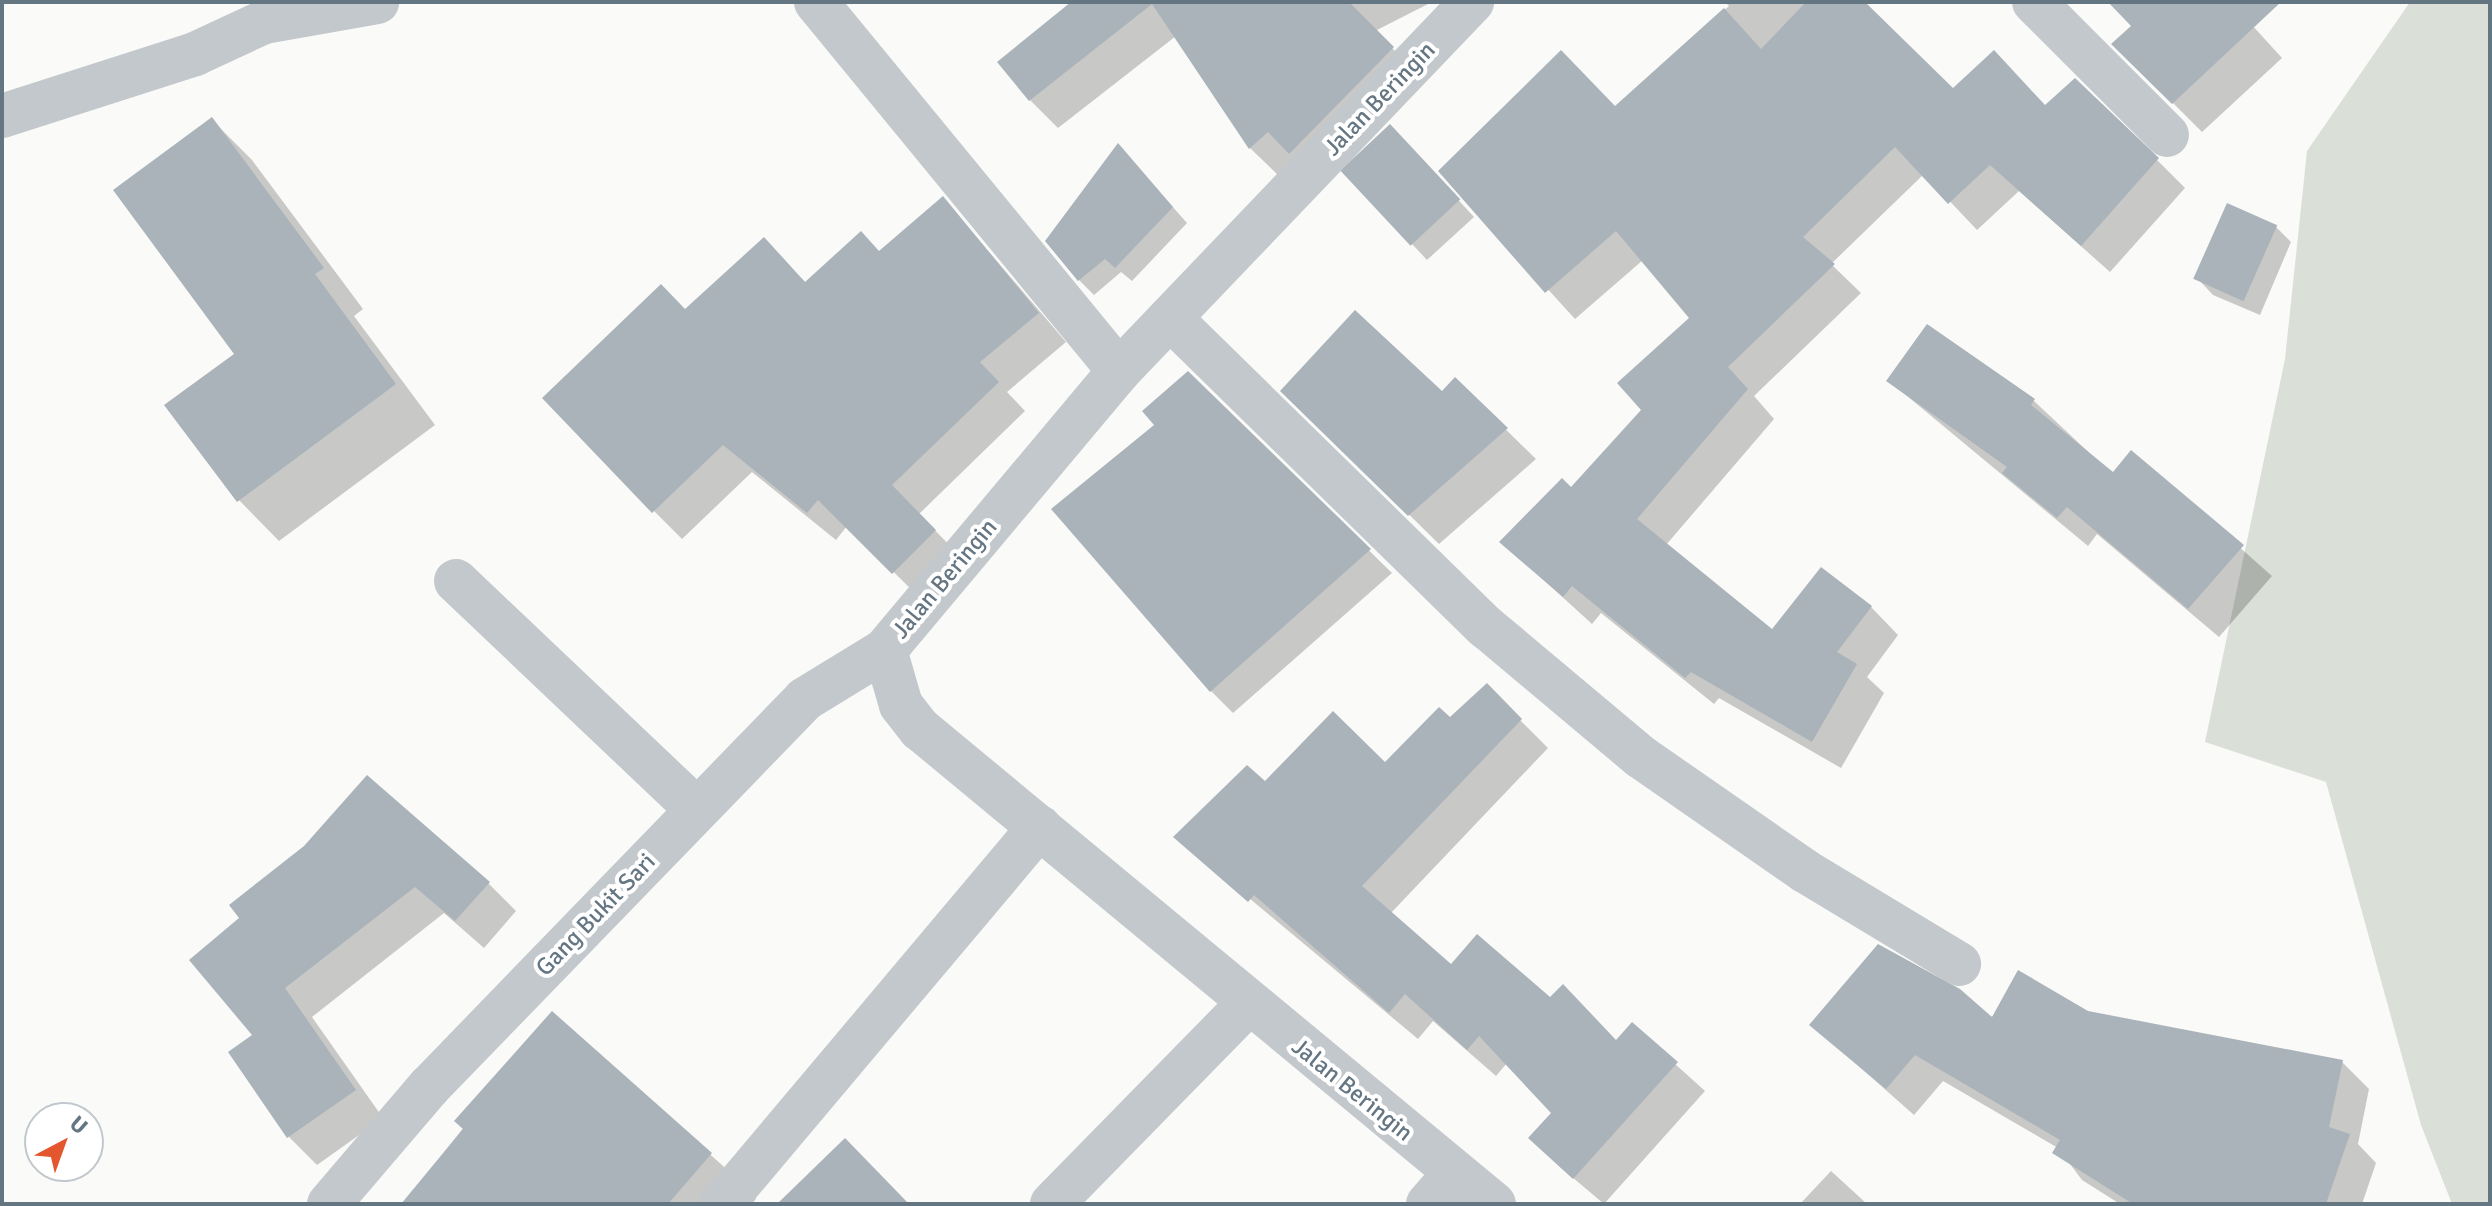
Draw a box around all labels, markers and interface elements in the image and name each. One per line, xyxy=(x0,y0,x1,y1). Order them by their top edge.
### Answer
street label: Jalan Beringin xyxy=(1318,36,1442,162)
street label: Jalan Beringin xyxy=(887,513,1003,645)
street label: Gang Bukit Sari xyxy=(530,848,662,982)
street label: Jalan Beringin xyxy=(1286,1032,1418,1148)
north arrow xyxy=(24,1102,104,1182)
text: U xyxy=(64,1110,93,1140)

